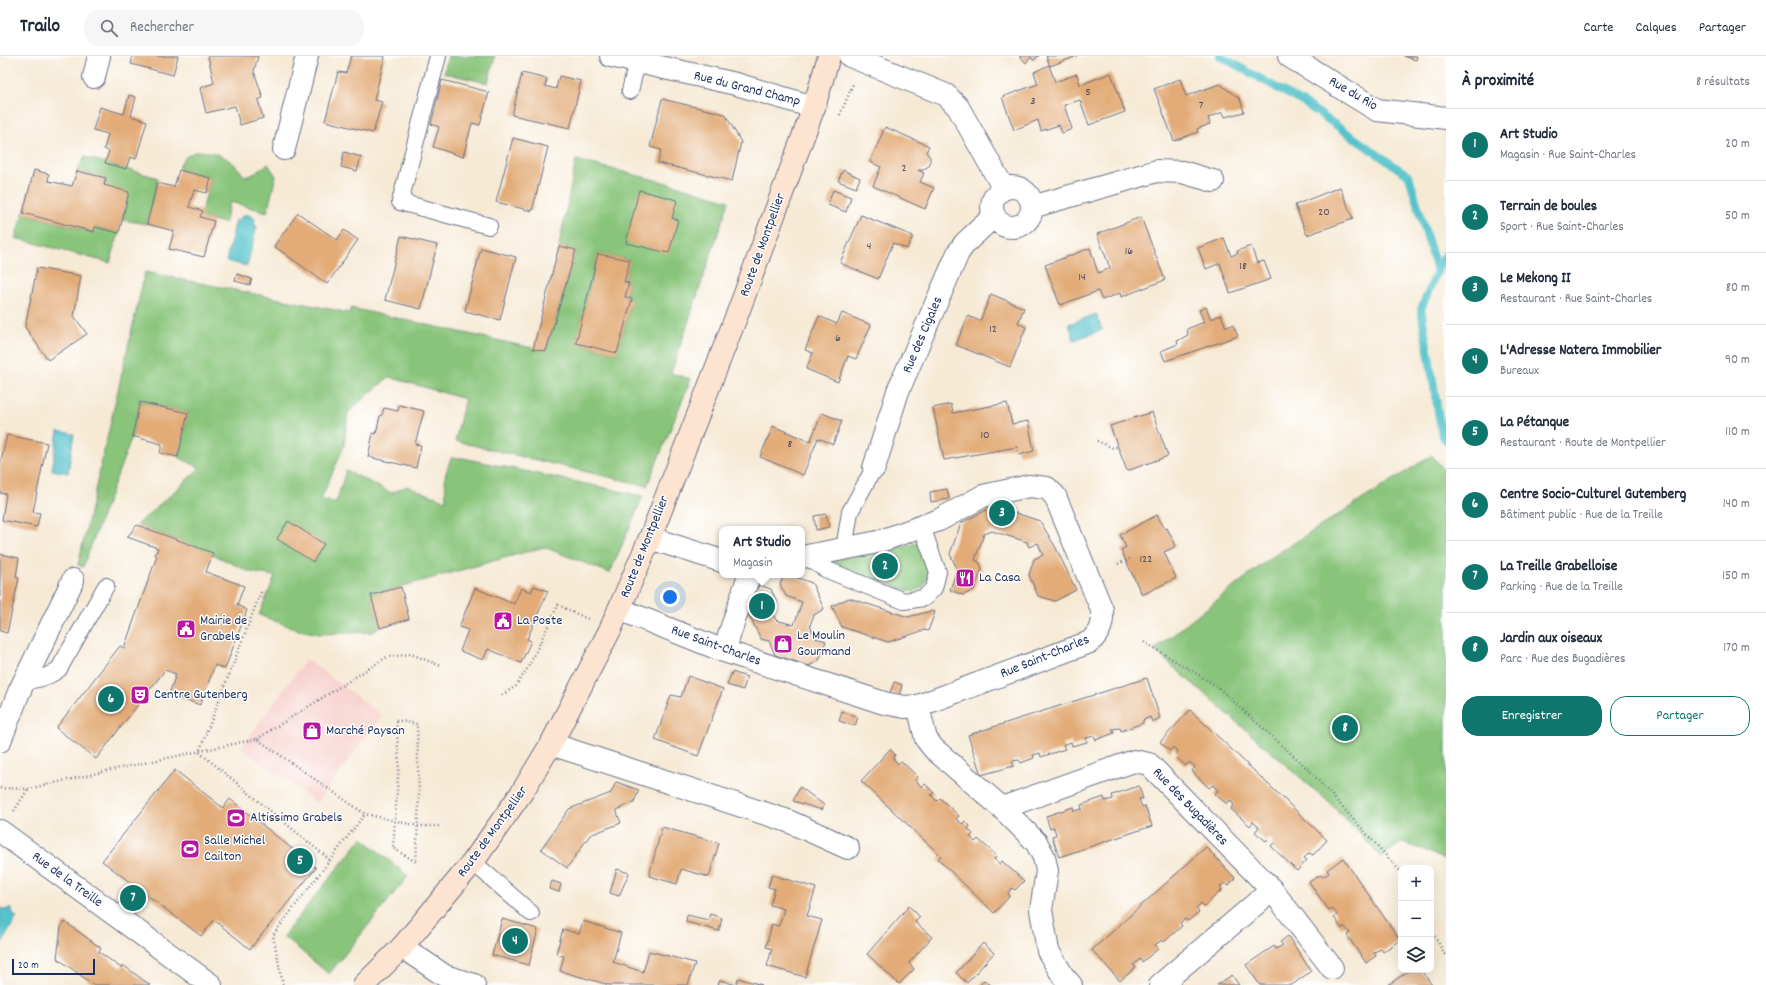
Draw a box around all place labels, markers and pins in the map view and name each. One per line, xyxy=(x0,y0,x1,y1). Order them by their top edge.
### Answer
pin: 3 xyxy=(989,498,1015,528)
pin: 2 xyxy=(872,551,898,581)
restaurant icon: La Casa xyxy=(954,567,976,589)
place label: La Casa xyxy=(979,568,1021,588)
pin: 1 xyxy=(749,591,775,621)
public building icon: La Poste xyxy=(492,610,514,632)
place label: Mairie de Grabels xyxy=(200,611,247,647)
place label: La Poste xyxy=(517,611,562,631)
public building icon: Mairie de Grabels xyxy=(175,618,197,640)
place label: Le Moulin Gourmand xyxy=(797,626,851,662)
shop icon: Le Moulin Gourmand xyxy=(772,633,794,655)
pin: 6 xyxy=(98,684,124,714)
theatre icon: Centre Gutenberg xyxy=(129,684,151,706)
place label: Centre Gutenberg xyxy=(154,685,248,705)
pin: 8 xyxy=(1332,713,1358,743)
shop icon: Marché Paysan xyxy=(301,720,323,742)
place label: Marché Paysan xyxy=(326,721,405,741)
sports icon: Altissimo Grabels xyxy=(225,807,247,829)
place label: Altissimo Grabels xyxy=(250,808,342,828)
place label: Salle Michel Cailton xyxy=(204,831,266,867)
sports icon: Salle Michel Cailton xyxy=(179,838,201,860)
pin: 5 xyxy=(287,846,313,876)
pin: 7 xyxy=(120,883,146,913)
pin: 4 xyxy=(502,926,528,956)

